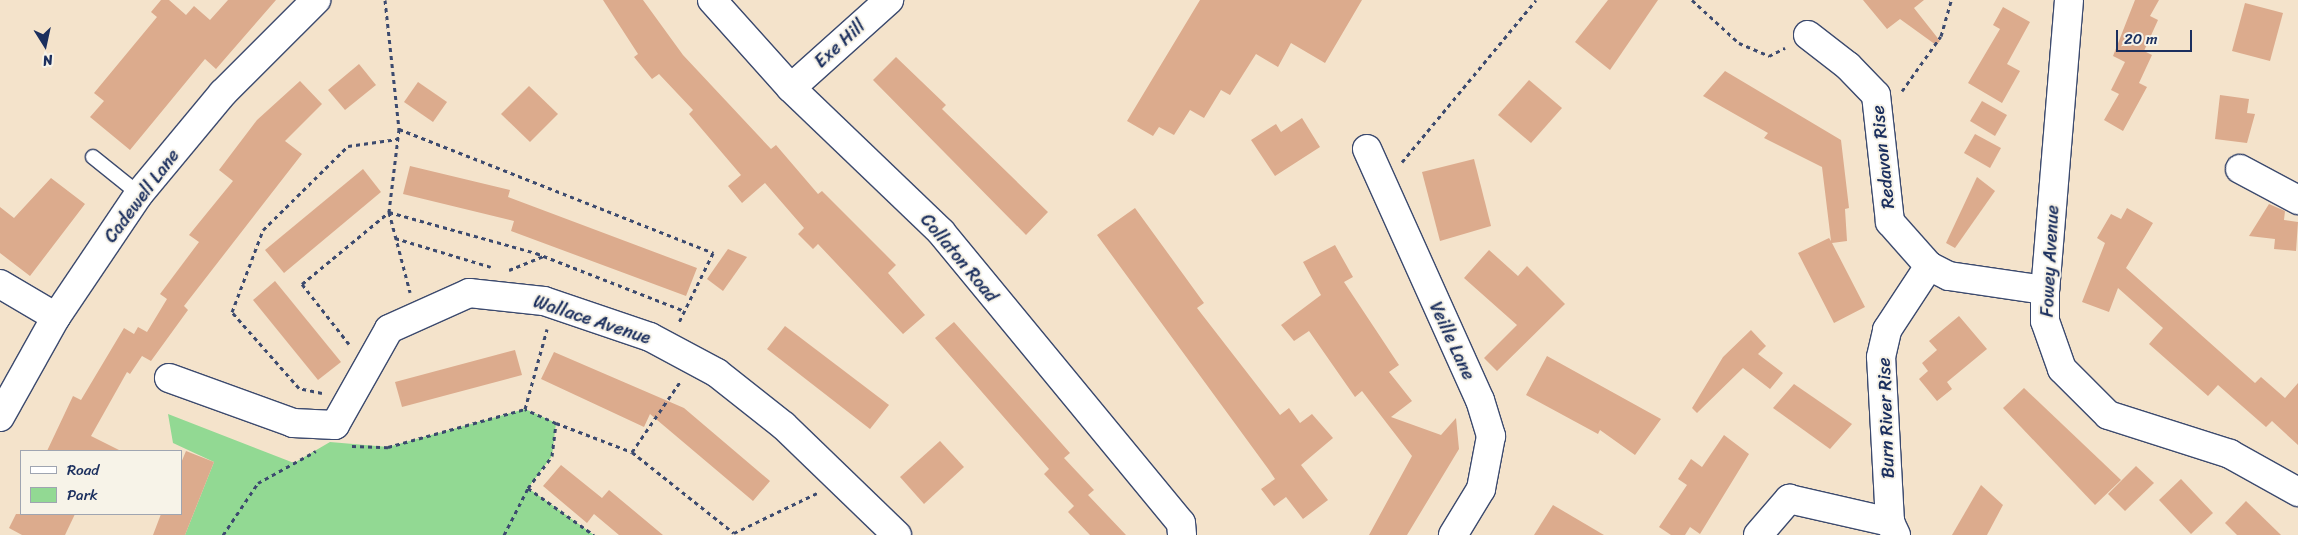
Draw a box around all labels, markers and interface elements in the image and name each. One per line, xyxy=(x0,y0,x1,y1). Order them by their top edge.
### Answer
street label: Exe Hill xyxy=(810,16,870,72)
north arrow xyxy=(20,20,70,70)
scale bar xyxy=(2118,20,2194,52)
text: 20 m xyxy=(2124,26,2158,52)
text: N xyxy=(41,47,55,73)
street label: Redavon Rise xyxy=(1867,104,1899,210)
street label: Cadewell Lane xyxy=(100,145,184,247)
street label: Fowey Avenue xyxy=(2036,204,2064,318)
street label: Collaton Road xyxy=(916,209,1002,307)
street label: Wallace Avenue xyxy=(531,291,653,349)
street label: Veille Lane xyxy=(1425,299,1479,383)
street label: Burn River Rise xyxy=(1873,357,1899,479)
legend xyxy=(20,450,182,515)
text: Road xyxy=(67,457,99,483)
text: Park xyxy=(67,482,98,508)

